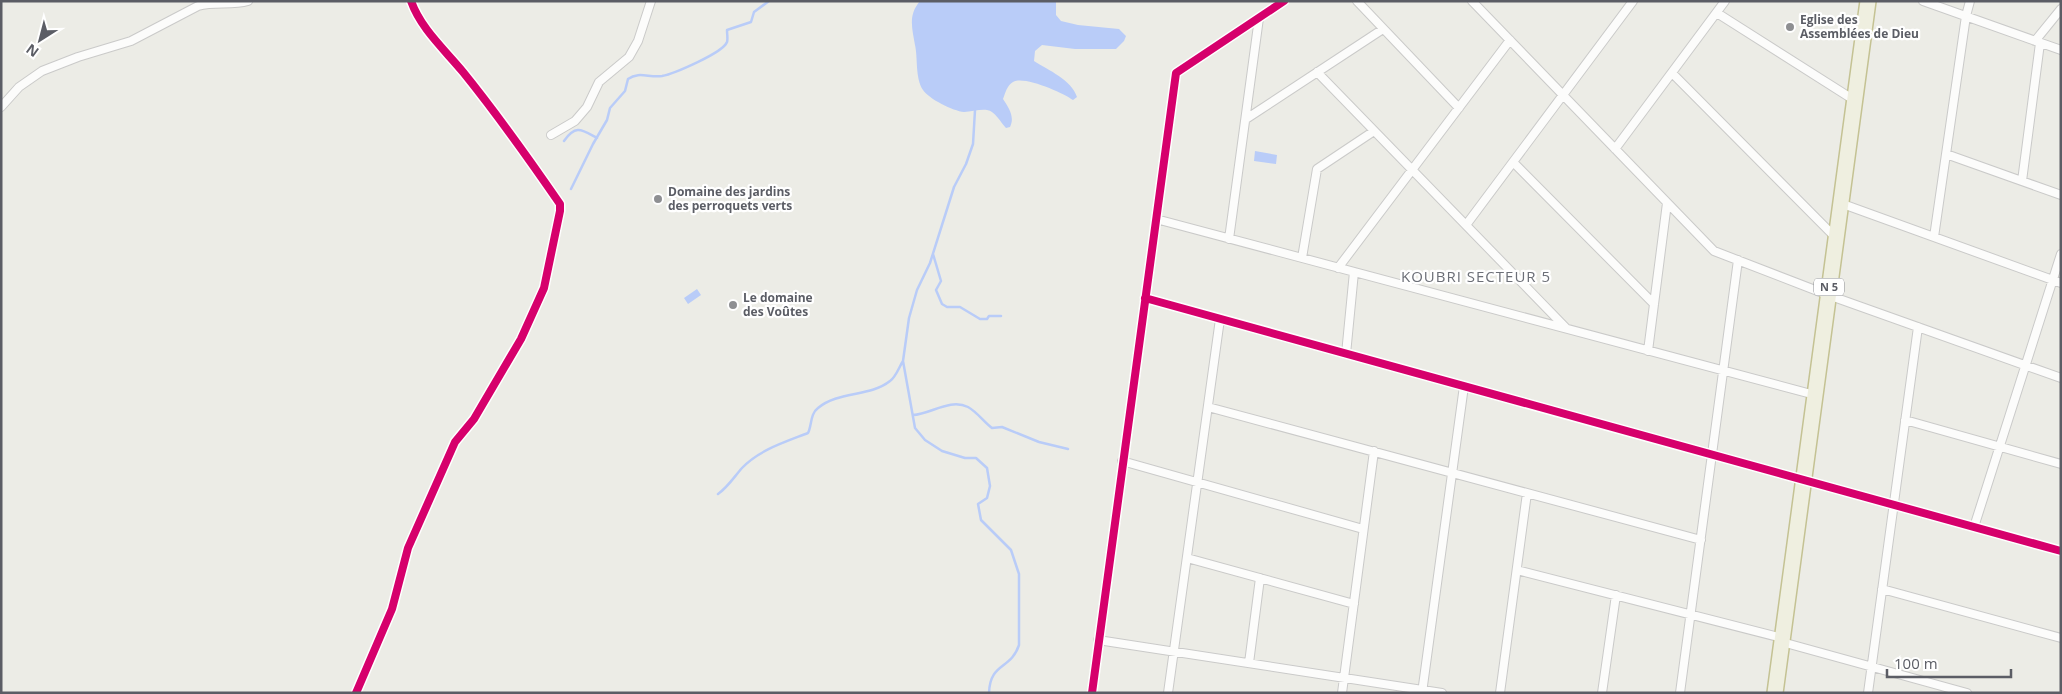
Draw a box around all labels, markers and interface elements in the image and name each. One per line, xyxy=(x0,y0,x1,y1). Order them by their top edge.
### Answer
place label: Eglise des Assemblées de Dieu xyxy=(1800,11,1919,42)
north arrow xyxy=(15,15,65,65)
marker: Eglise des Assemblées de Dieu xyxy=(1784,21,1796,33)
text: N xyxy=(22,40,42,62)
place label: Domaine des jardins des perroquets verts xyxy=(668,183,792,214)
marker: Domaine des jardins des perroquets verts xyxy=(652,193,664,205)
district label: KOUBRI SECTEUR 5 xyxy=(1401,266,1551,286)
road number: N 5 xyxy=(1814,278,1844,296)
place label: Le domaine des Voûtes xyxy=(743,289,813,320)
marker: Le domaine des Voûtes xyxy=(727,299,739,311)
scale bar xyxy=(1887,646,2011,678)
text: 100 m xyxy=(1894,653,1938,673)

